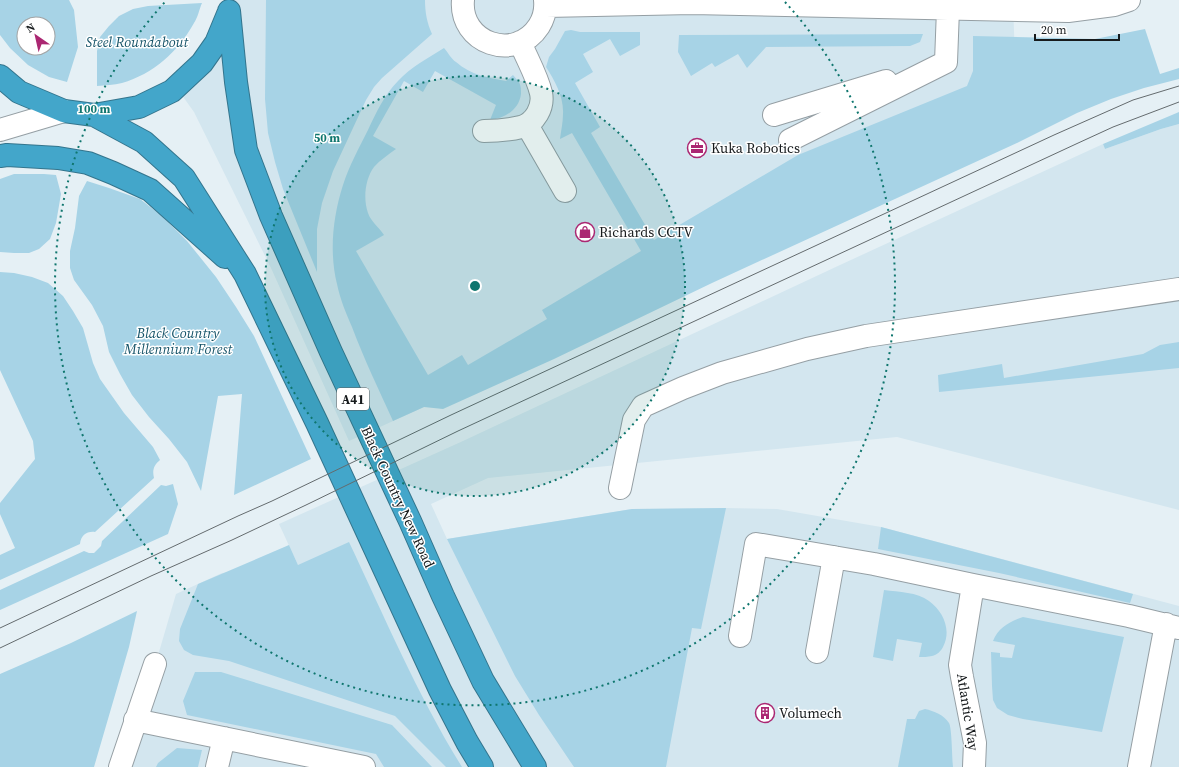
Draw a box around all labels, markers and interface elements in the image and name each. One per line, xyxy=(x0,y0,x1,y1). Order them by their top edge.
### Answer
north arrow xyxy=(16,16,56,56)
scale bar xyxy=(1035,16,1119,42)
text: N xyxy=(23,20,38,37)
text: 20 m xyxy=(1041,22,1067,38)
park label: Steel Roundabout xyxy=(86,32,190,52)
text: 100 m xyxy=(78,101,111,117)
text: 50 m xyxy=(314,130,340,146)
office icon: Kuka Robotics xyxy=(686,137,708,159)
place label: Kuka Robotics xyxy=(711,138,800,158)
shop icon: Richards CCTV xyxy=(574,221,596,243)
place label: Richards CCTV xyxy=(599,222,694,242)
centre of rings xyxy=(468,279,482,293)
park label: Black Country Millennium Forest xyxy=(123,323,233,359)
road number: A41 xyxy=(337,388,369,410)
street label: Black Country New Road xyxy=(356,423,440,571)
street label: Atlantic Way xyxy=(952,672,984,753)
building icon: Volumech xyxy=(754,702,776,724)
place label: Volumech xyxy=(779,703,842,723)

